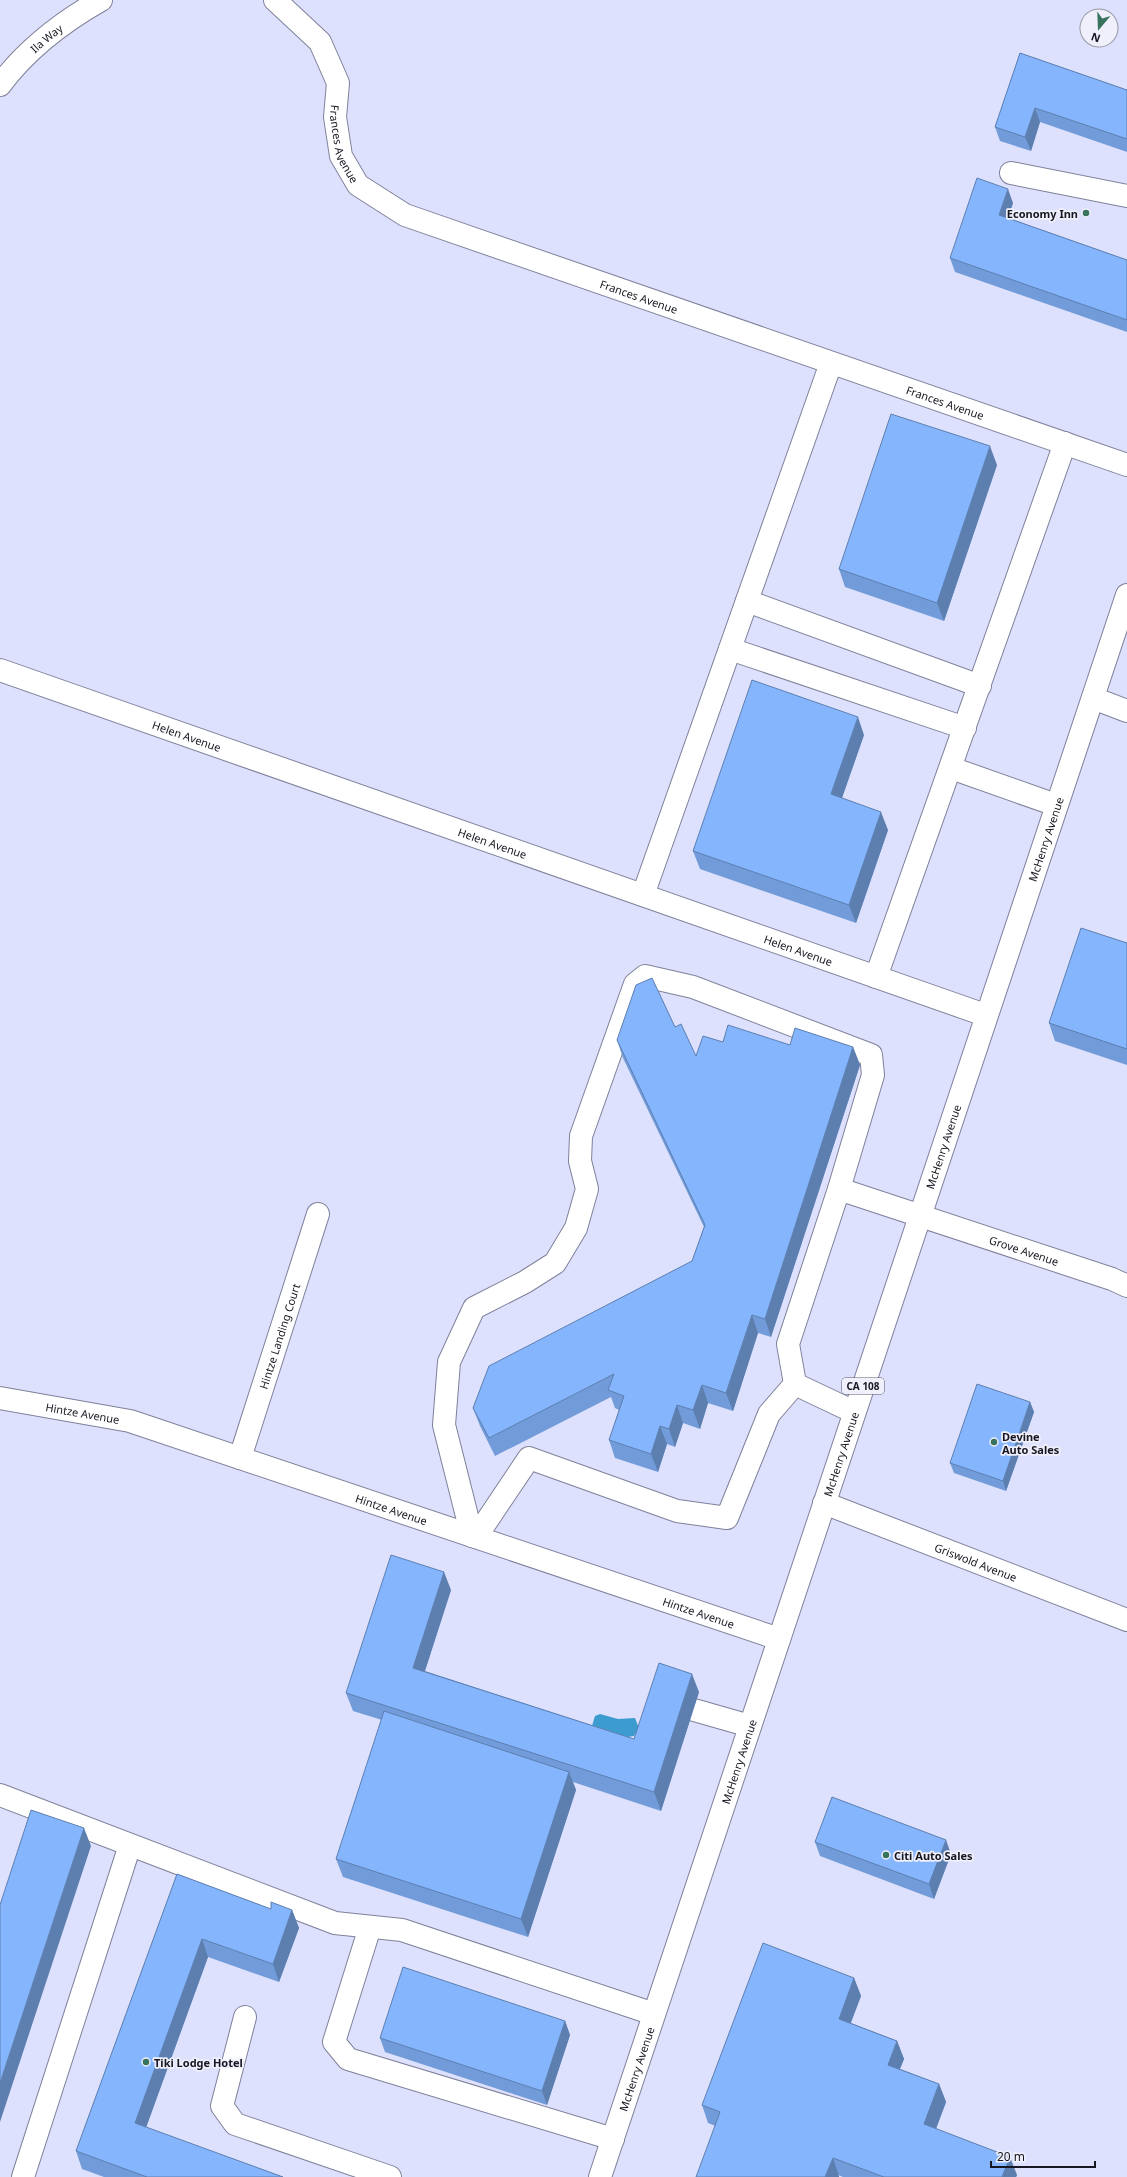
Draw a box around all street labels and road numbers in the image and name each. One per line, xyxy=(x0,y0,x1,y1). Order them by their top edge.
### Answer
street label: Ila Way xyxy=(27,20,65,56)
street label: Frances Avenue xyxy=(327,104,363,185)
street label: Frances Avenue xyxy=(598,276,680,316)
street label: Frances Avenue xyxy=(904,382,986,422)
street label: Helen Avenue xyxy=(151,717,223,754)
street label: McHenry Avenue xyxy=(1024,795,1066,883)
street label: Helen Avenue xyxy=(456,824,529,862)
street label: Helen Avenue xyxy=(762,931,835,969)
street label: McHenry Avenue xyxy=(922,1102,964,1191)
street label: Grove Avenue xyxy=(988,1232,1061,1268)
street label: Hintze Landing Court xyxy=(255,1281,303,1391)
road number: CA 108 xyxy=(842,1378,884,1394)
street label: Hintze Avenue xyxy=(45,1399,121,1427)
street label: McHenry Avenue xyxy=(820,1410,862,1498)
street label: Hintze Avenue xyxy=(354,1490,429,1528)
street label: Griswold Avenue xyxy=(933,1539,1019,1584)
street label: Hintze Avenue xyxy=(661,1593,737,1631)
street label: McHenry Avenue xyxy=(717,1717,759,1806)
street label: McHenry Avenue xyxy=(615,2025,657,2113)

